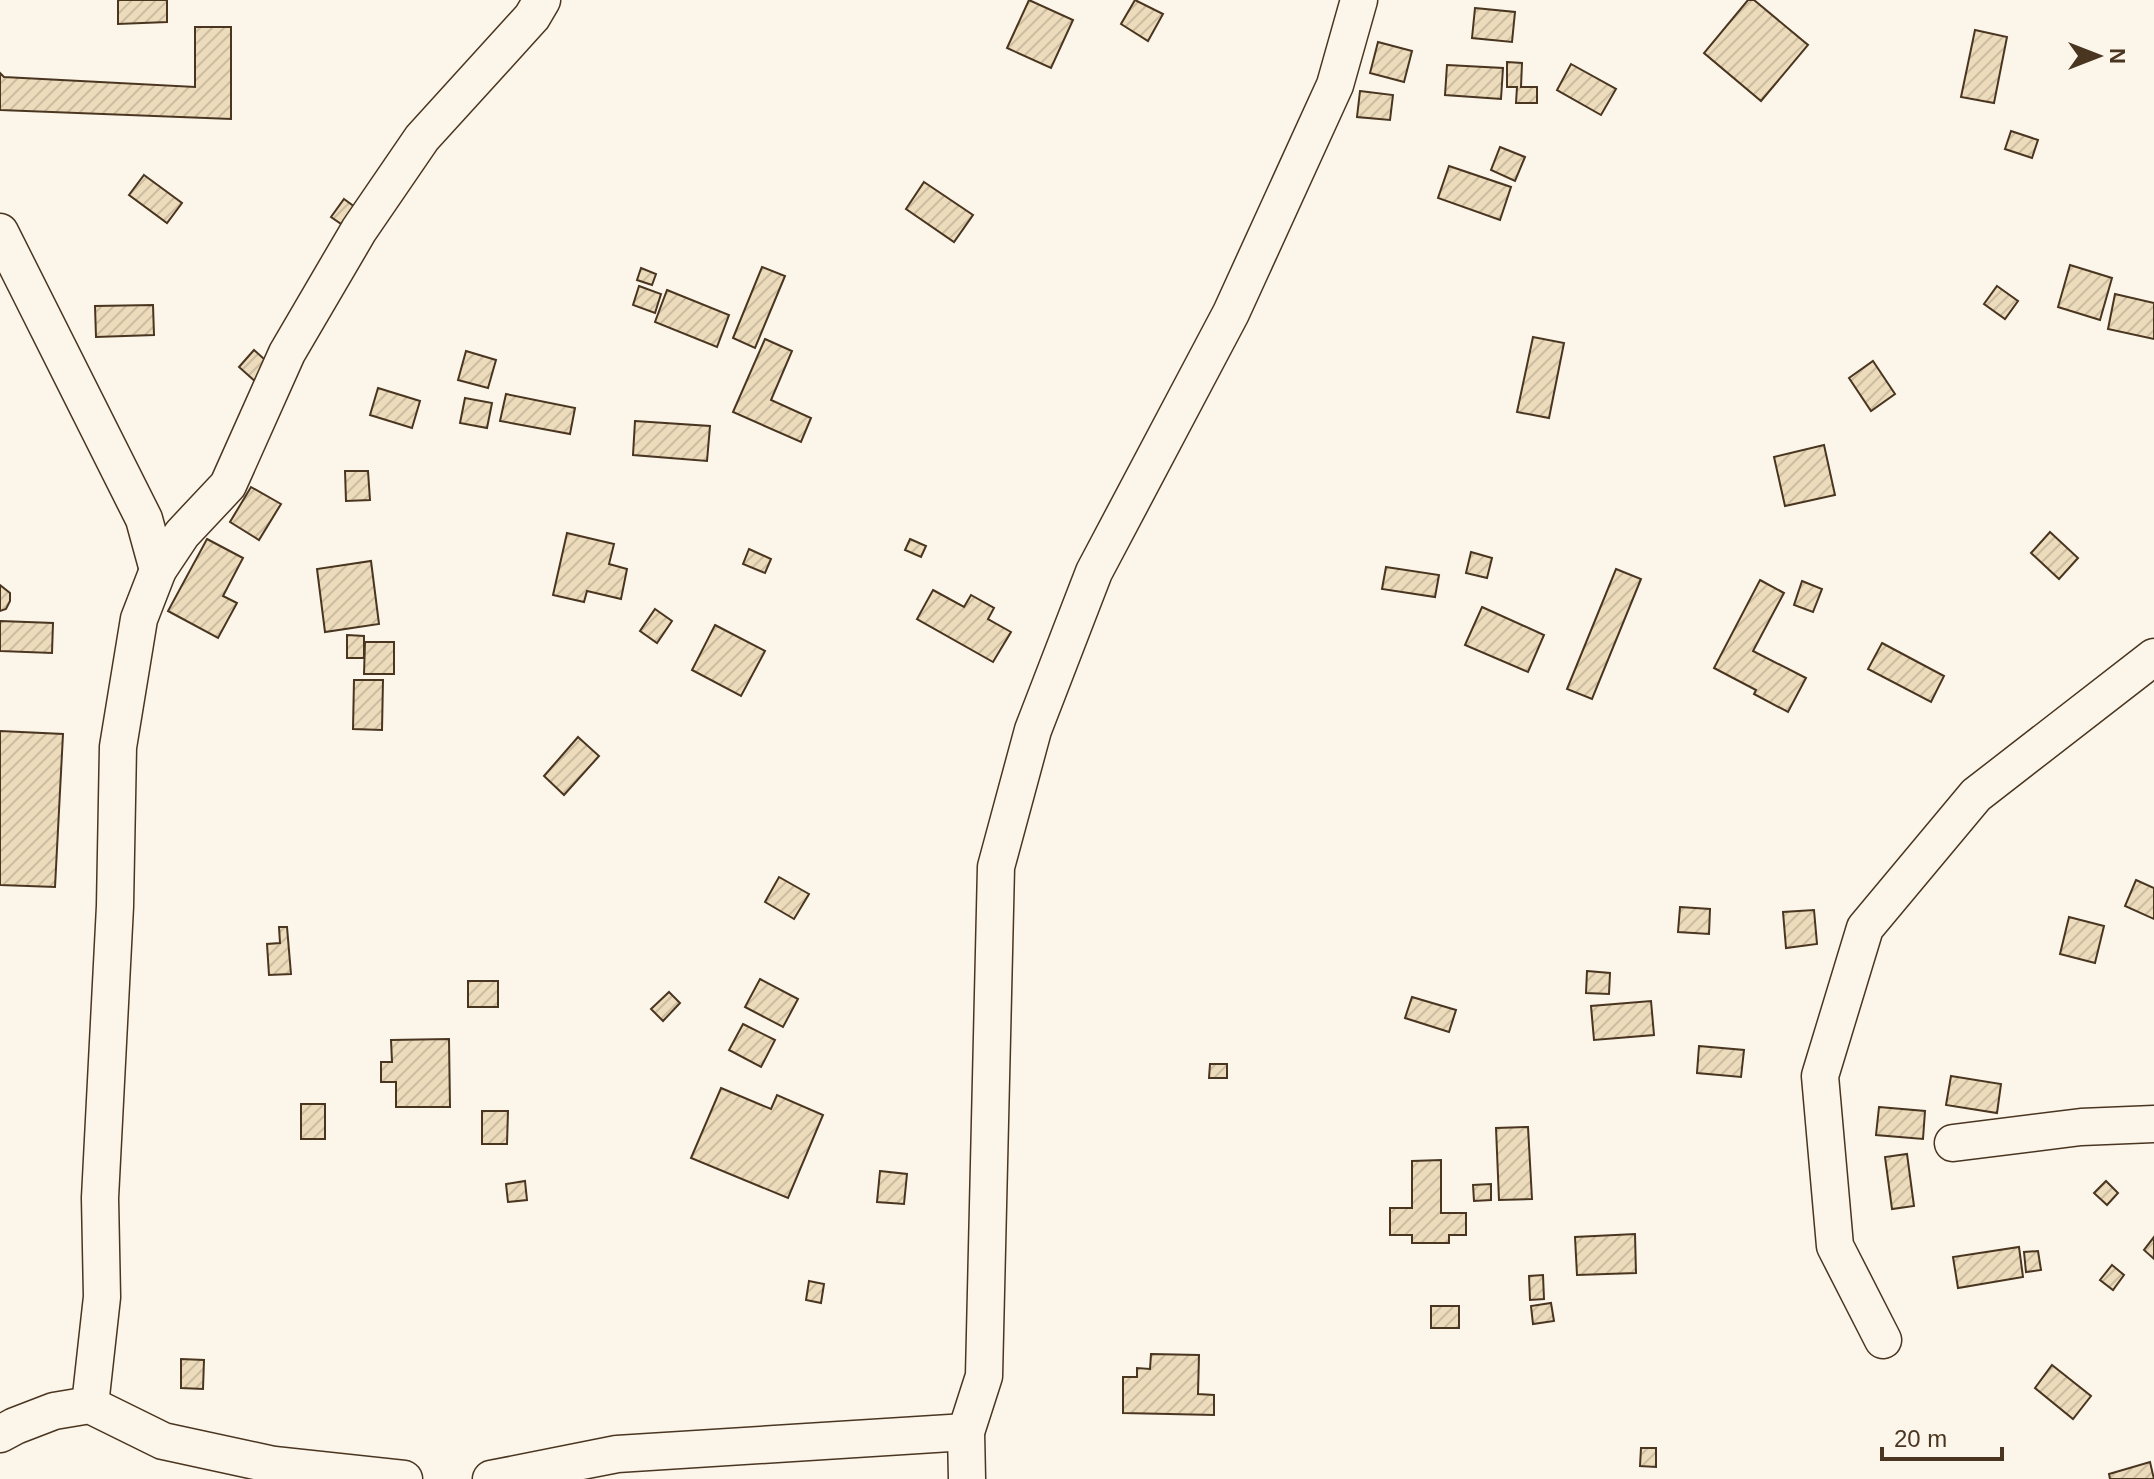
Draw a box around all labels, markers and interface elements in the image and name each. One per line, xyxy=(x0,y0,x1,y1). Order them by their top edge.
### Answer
north arrow xyxy=(2058,16,2138,96)
text: N xyxy=(2105,48,2130,64)
scale bar xyxy=(1882,1411,2002,1461)
text: 20 m xyxy=(1894,1425,1947,1452)

